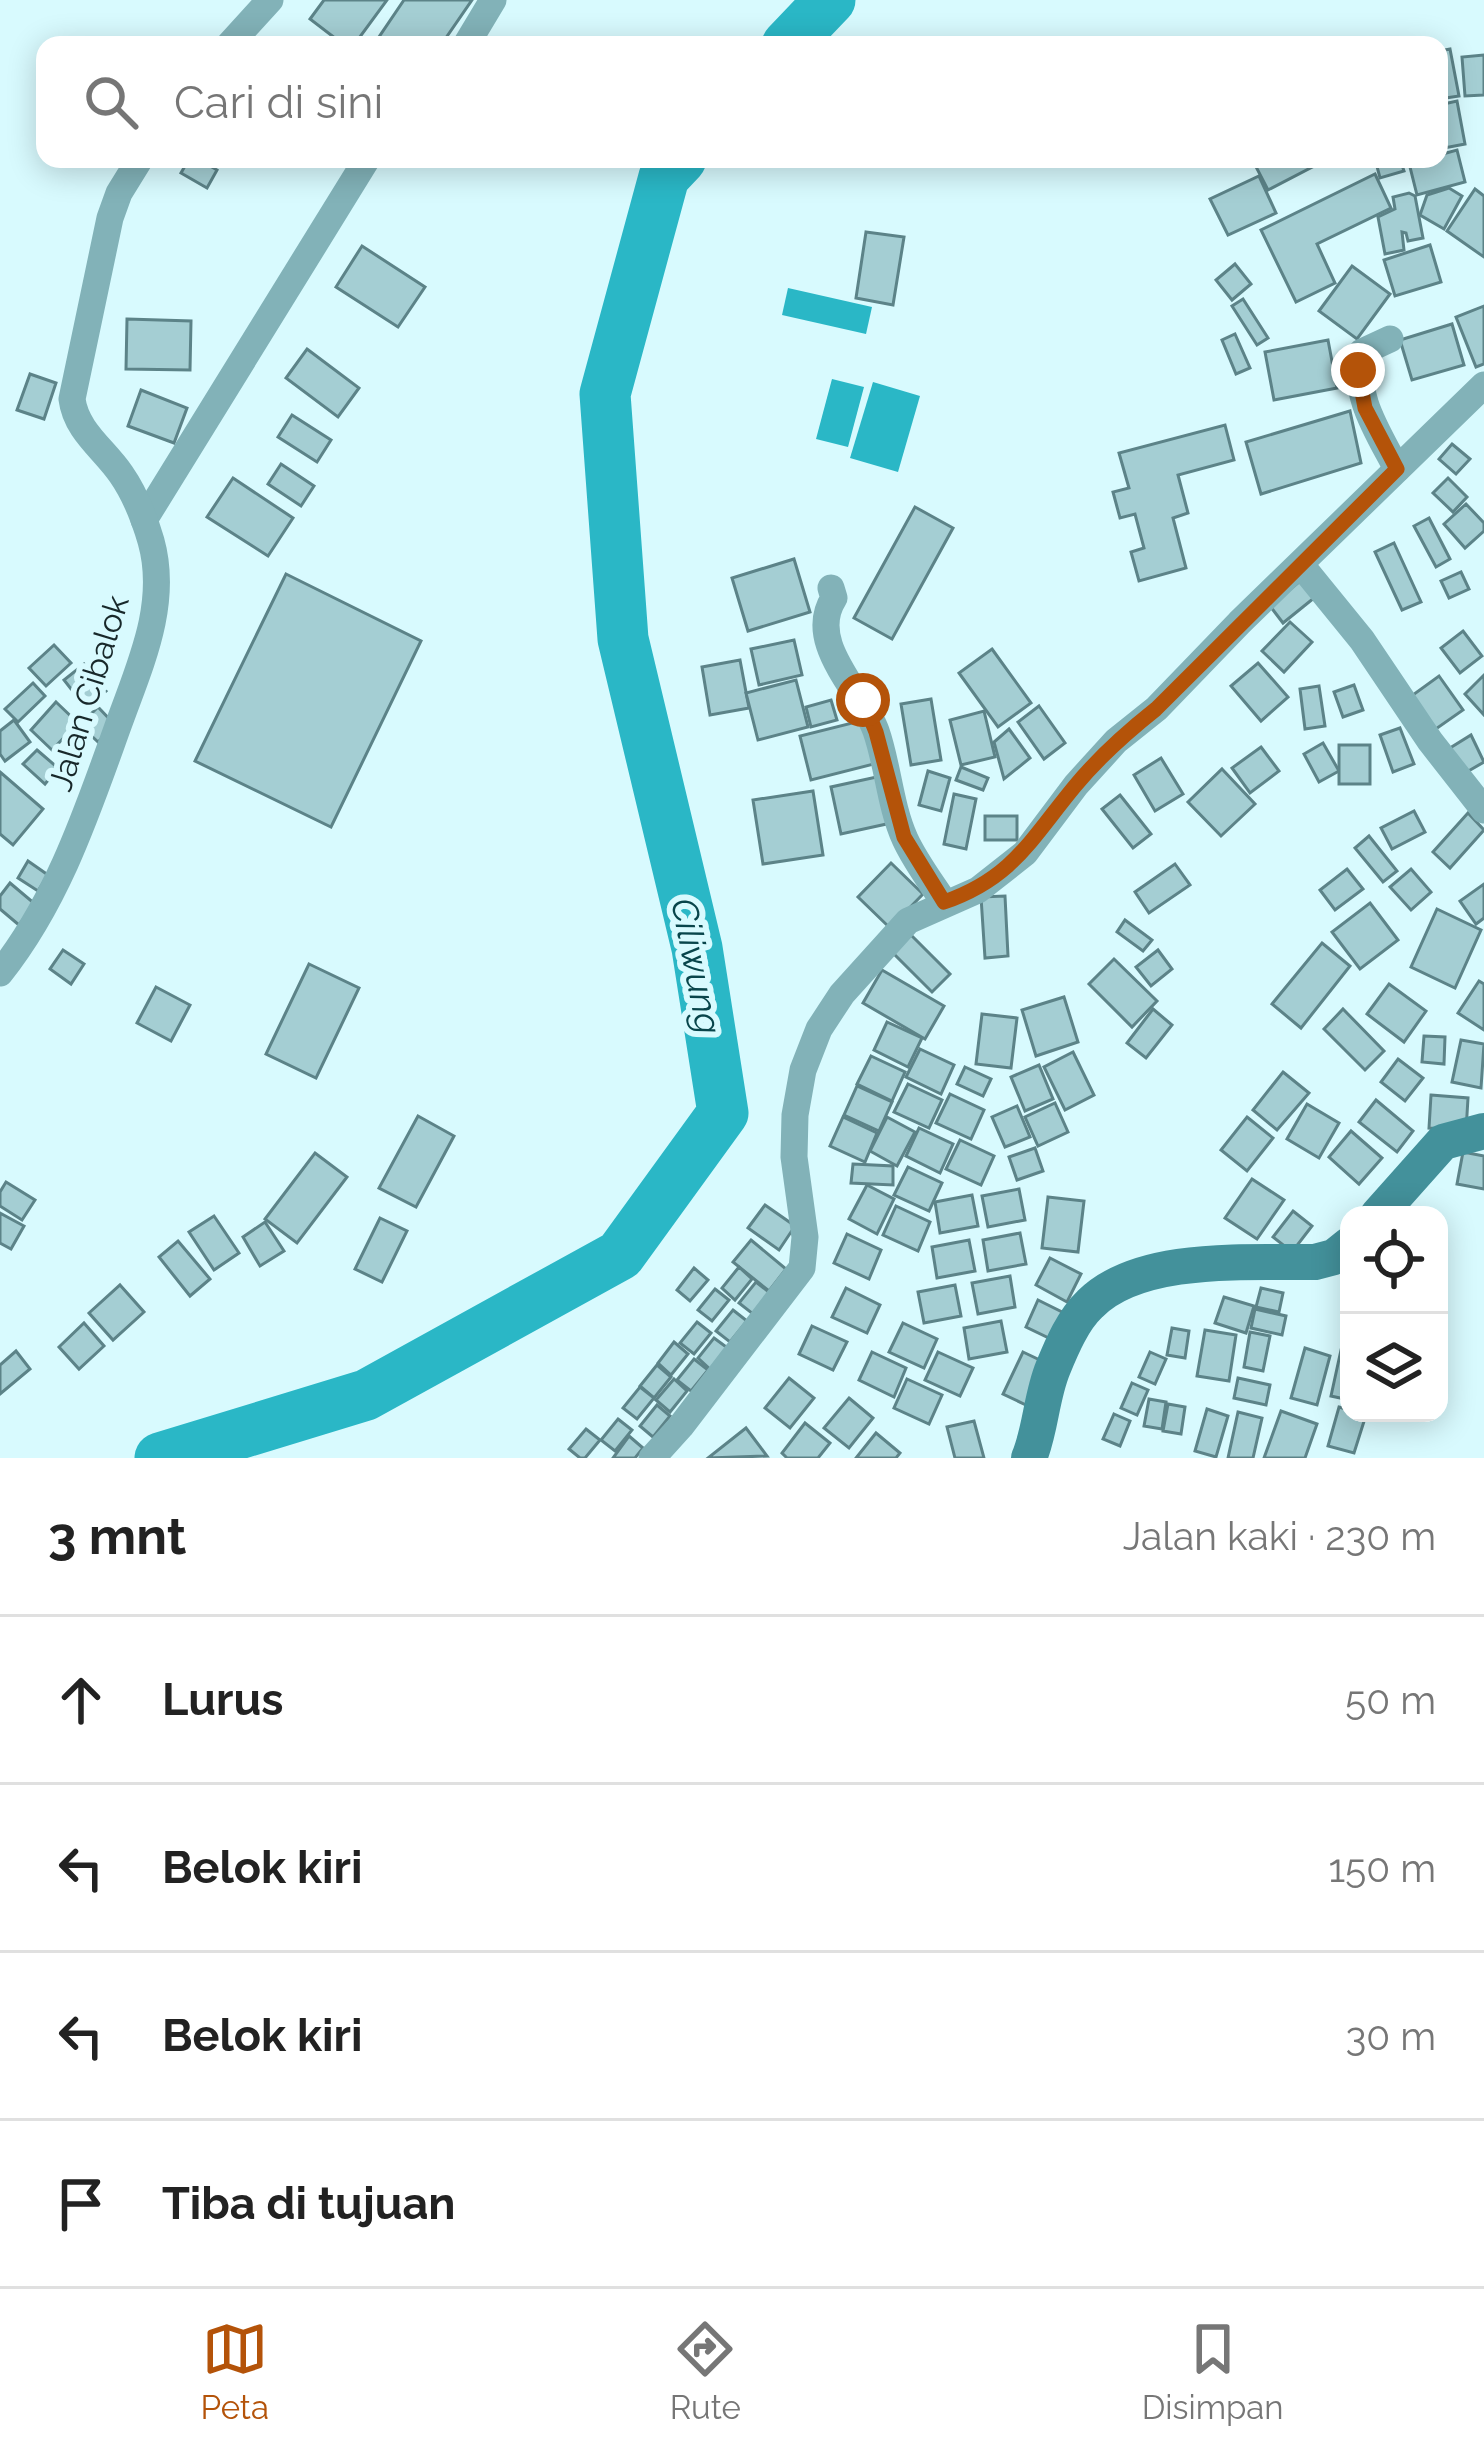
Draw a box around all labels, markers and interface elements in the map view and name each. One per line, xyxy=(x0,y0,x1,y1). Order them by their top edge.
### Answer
search box xyxy=(36,36,1448,168)
icon: search xyxy=(78,69,144,135)
text: Cari di sini xyxy=(174,76,383,129)
route end xyxy=(1331,343,1385,397)
street label: Jalan Cibalok xyxy=(40,590,137,796)
route start xyxy=(836,673,890,727)
water label: Ciliwung xyxy=(663,894,731,1038)
map controls xyxy=(1340,1206,1448,1422)
button: locate xyxy=(1340,1206,1448,1314)
button: layers xyxy=(1340,1314,1448,1422)
text: 3 mnt xyxy=(48,1506,186,1566)
text: Jalan kaki · 230 m xyxy=(1123,1513,1436,1559)
icon: ahead xyxy=(48,1667,114,1733)
text: Lurus xyxy=(162,1673,284,1726)
text: 50 m xyxy=(1345,1677,1436,1723)
icon: left xyxy=(48,1835,114,1901)
text: Belok kiri xyxy=(162,1841,362,1894)
text: 150 m xyxy=(1328,1845,1436,1891)
icon: left xyxy=(48,2003,114,2069)
text: Belok kiri xyxy=(162,2009,362,2062)
text: 30 m xyxy=(1346,2013,1436,2059)
icon: arrive xyxy=(48,2171,114,2237)
text: Tiba di tujuan xyxy=(162,2177,455,2230)
tab: Peta xyxy=(200,2316,269,2427)
tab: Rute xyxy=(670,2316,741,2427)
tab: Disimpan xyxy=(1142,2316,1284,2427)

